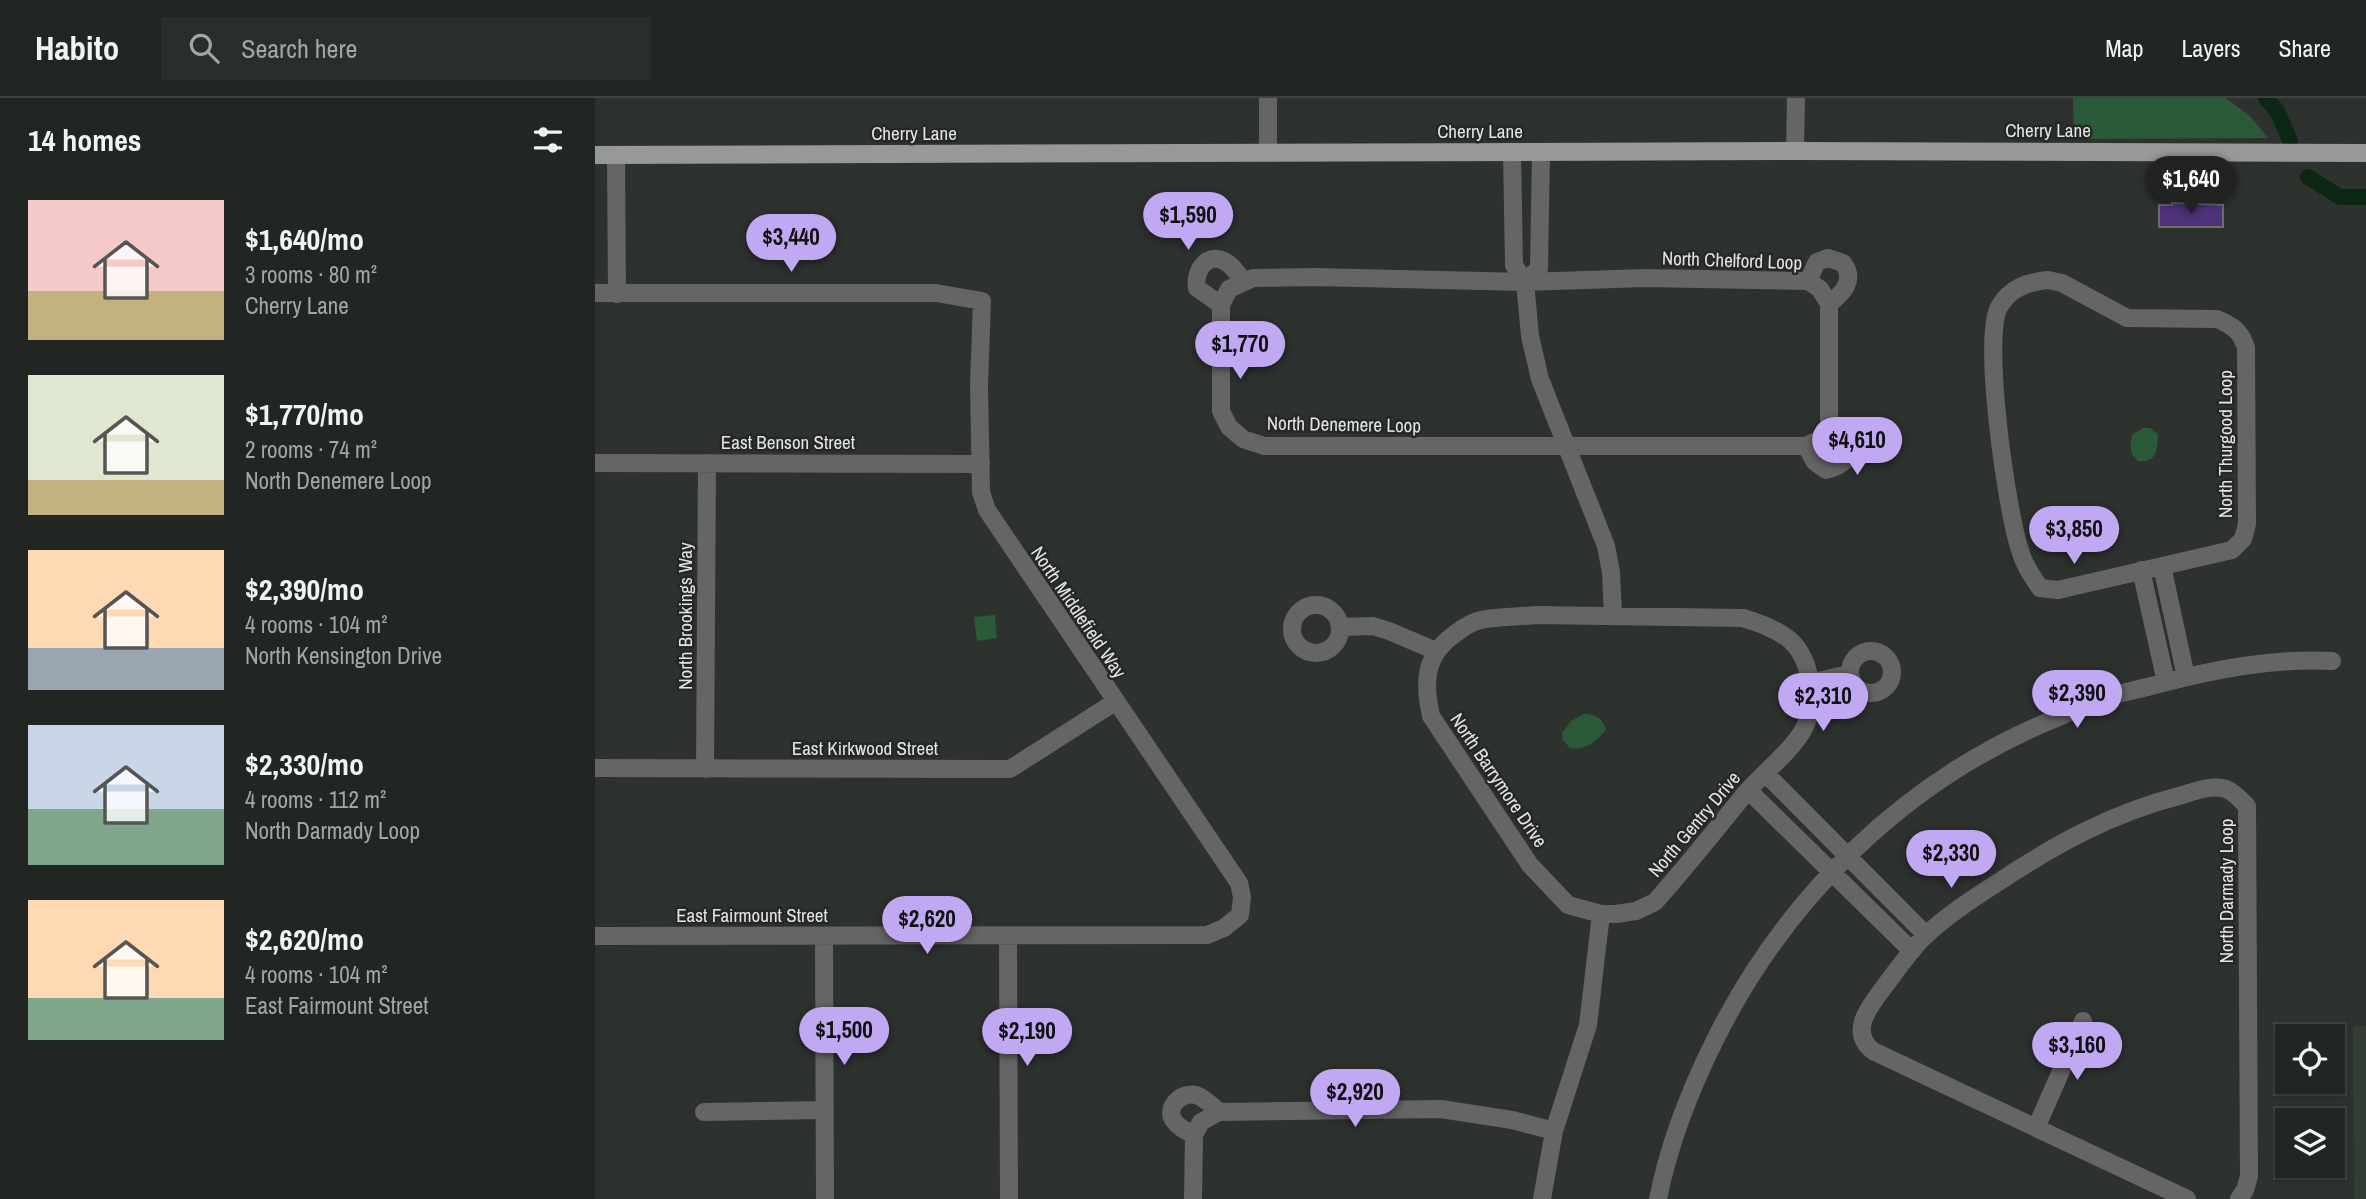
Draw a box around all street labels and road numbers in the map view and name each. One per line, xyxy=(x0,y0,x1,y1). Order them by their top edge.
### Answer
street label: Cherry Lane xyxy=(2005,117,2091,143)
street label: Cherry Lane xyxy=(1437,118,1523,144)
street label: Cherry Lane xyxy=(871,120,957,146)
street label: North Chelford Loop xyxy=(1661,245,1803,275)
street label: North Thurgood Loop xyxy=(2212,370,2238,518)
street label: North Denemere Loop xyxy=(1267,410,1421,438)
street label: East Benson Street xyxy=(721,429,856,455)
street label: North Middlefield Way xyxy=(1025,541,1133,683)
street label: North Brookings Way xyxy=(672,542,698,690)
street label: North Barrymore Drive xyxy=(1444,708,1554,852)
street label: East Kirkwood Street xyxy=(792,735,939,761)
street label: North Gentry Drive xyxy=(1642,766,1746,882)
street label: North Darmady Loop xyxy=(2213,819,2239,963)
street label: East Fairmount Street xyxy=(676,902,828,928)

